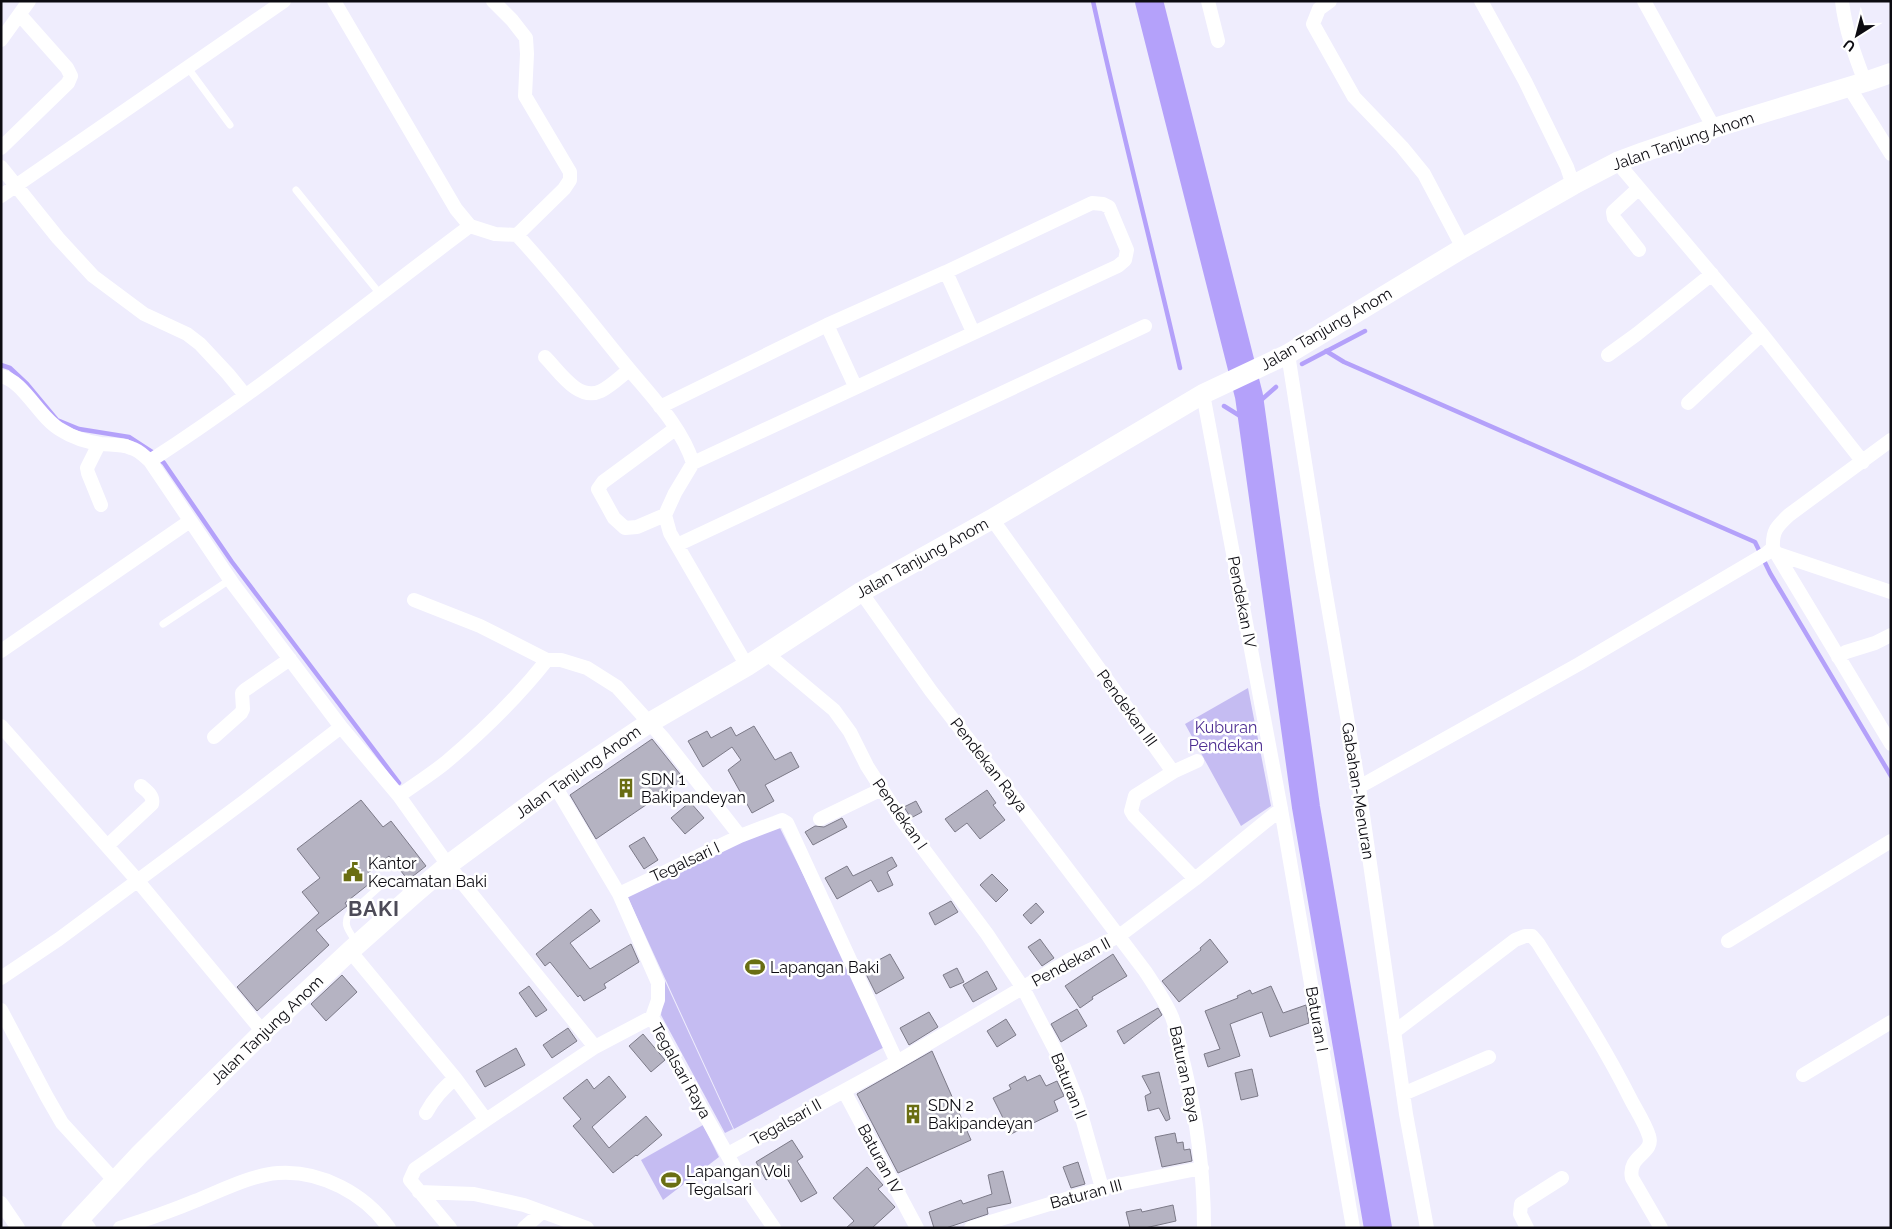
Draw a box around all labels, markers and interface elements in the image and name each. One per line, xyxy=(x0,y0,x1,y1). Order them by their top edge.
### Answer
north arrow xyxy=(1832,10,1882,60)
text: U xyxy=(1840,36,1858,55)
street label: Jalan Tanjung Anom xyxy=(1610,108,1756,174)
street label: Jalan Tanjung Anom xyxy=(1257,284,1395,374)
street label: Jalan Tanjung Anom xyxy=(852,514,992,602)
street label: Pendekan IV xyxy=(1224,554,1260,650)
street label: Pendekan III xyxy=(1093,666,1161,750)
street label: Pendekan Raya xyxy=(946,714,1032,816)
park label: Kuburan Pendekan xyxy=(1189,718,1263,755)
street label: Gabahan-Menuran xyxy=(1338,721,1378,861)
street label: Jalan Tanjung Anom xyxy=(512,722,644,822)
place label: SDN 1 Bakipandeyan xyxy=(641,770,746,807)
street label: Pendekan I xyxy=(869,775,931,853)
building icon: SDN 1 Bakipandeyan xyxy=(615,777,637,799)
street label: Tegalsari I xyxy=(647,838,723,886)
place label: Kantor Kecamatan Baki xyxy=(368,854,487,891)
public building icon: Kantor Kecamatan Baki xyxy=(342,861,364,883)
district label: BAKI xyxy=(348,896,400,921)
street label: Pendekan II xyxy=(1028,933,1114,991)
sports icon: Lapangan Baki xyxy=(744,956,766,978)
place label: Lapangan Baki xyxy=(770,958,879,977)
street label: Jalan Tanjung Anom xyxy=(207,972,327,1088)
street label: Baturan I xyxy=(1302,985,1332,1053)
street label: Tegalsari Raya xyxy=(647,1020,715,1122)
street label: Baturan Raya xyxy=(1166,1024,1204,1124)
street label: Baturan II xyxy=(1047,1050,1091,1122)
street label: Tegalsari II xyxy=(747,1095,825,1149)
place label: SDN 2 Bakipandeyan xyxy=(928,1096,1033,1133)
building icon: SDN 2 Bakipandeyan xyxy=(902,1103,924,1125)
street label: Baturan IV xyxy=(854,1121,906,1197)
place label: Lapangan Voli Tegalsari xyxy=(686,1162,791,1199)
sports icon: Lapangan Voli Tegalsari xyxy=(660,1169,682,1191)
street label: Baturan III xyxy=(1048,1175,1124,1213)

